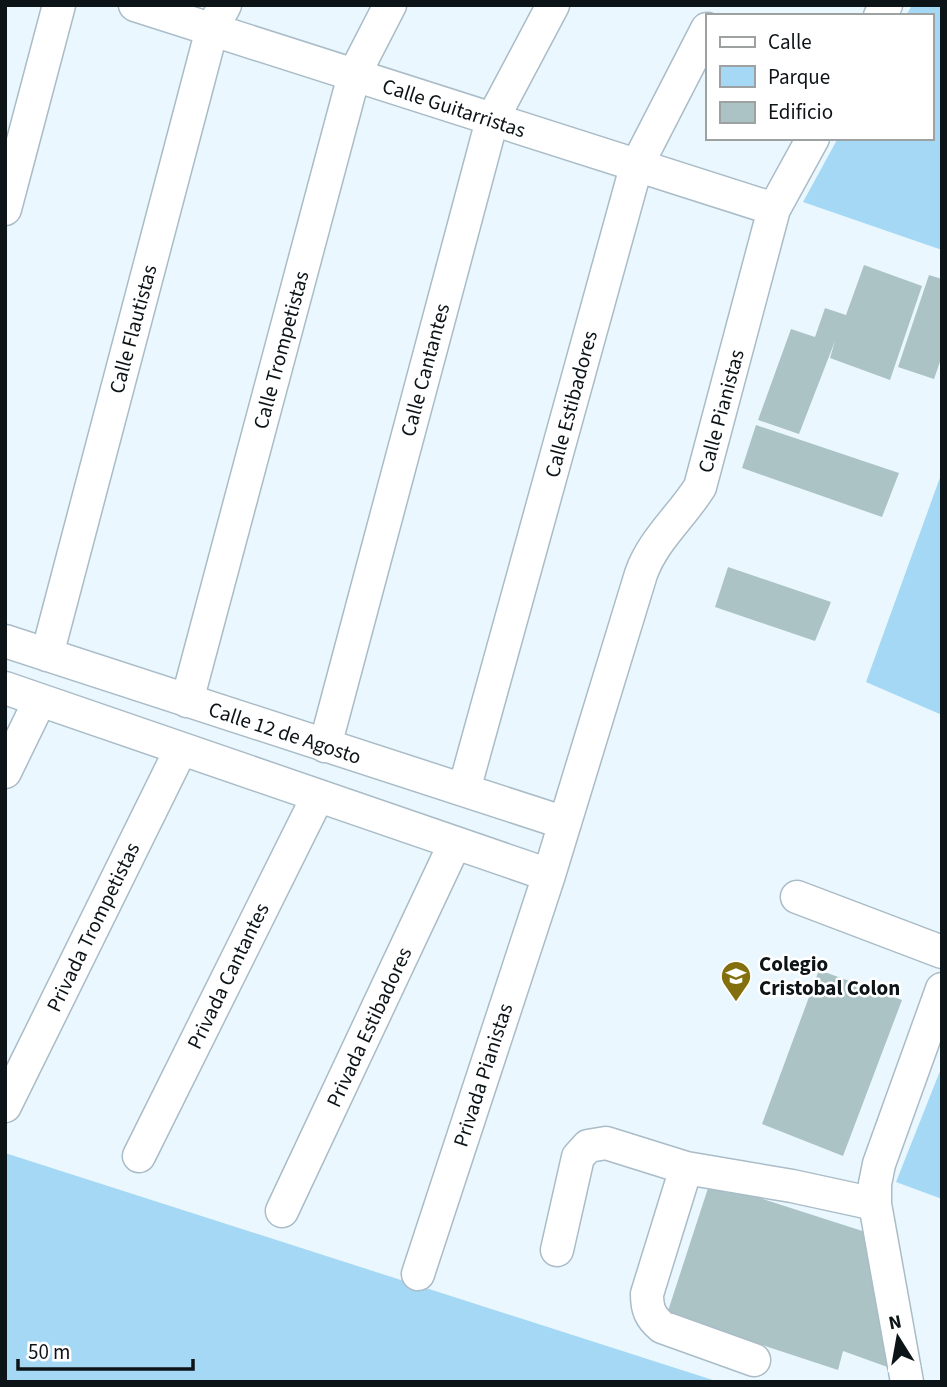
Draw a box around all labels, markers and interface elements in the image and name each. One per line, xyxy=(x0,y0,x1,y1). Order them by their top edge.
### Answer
legend xyxy=(706,14,933,140)
text: Calle xyxy=(768,27,812,57)
text: Parque xyxy=(768,62,830,92)
street label: Calle Guitarristas xyxy=(379,71,530,145)
text: Edificio xyxy=(768,97,833,127)
street label: Calle Flautistas xyxy=(101,261,165,397)
street label: Calle Trompetistas xyxy=(245,267,317,432)
street label: Calle Cantantes xyxy=(393,300,457,440)
street label: Calle Estibadores xyxy=(537,327,605,481)
street label: Calle Pianistas xyxy=(690,346,752,476)
street label: Calle 12 de Agosto xyxy=(205,694,365,772)
street label: Privada Trompetistas xyxy=(39,837,147,1017)
street label: Privada Cantantes xyxy=(180,898,277,1054)
street label: Privada Estibadores xyxy=(319,942,419,1112)
place label: Colegio Cristobal Colon xyxy=(759,949,900,1003)
school or university icon: Colegio Cristobal Colon xyxy=(719,959,753,1003)
street label: Privada Pianistas xyxy=(446,999,520,1151)
north arrow xyxy=(863,1303,933,1373)
text: N xyxy=(886,1308,904,1337)
scale bar xyxy=(18,1328,192,1372)
text: 50 m xyxy=(28,1337,70,1367)

